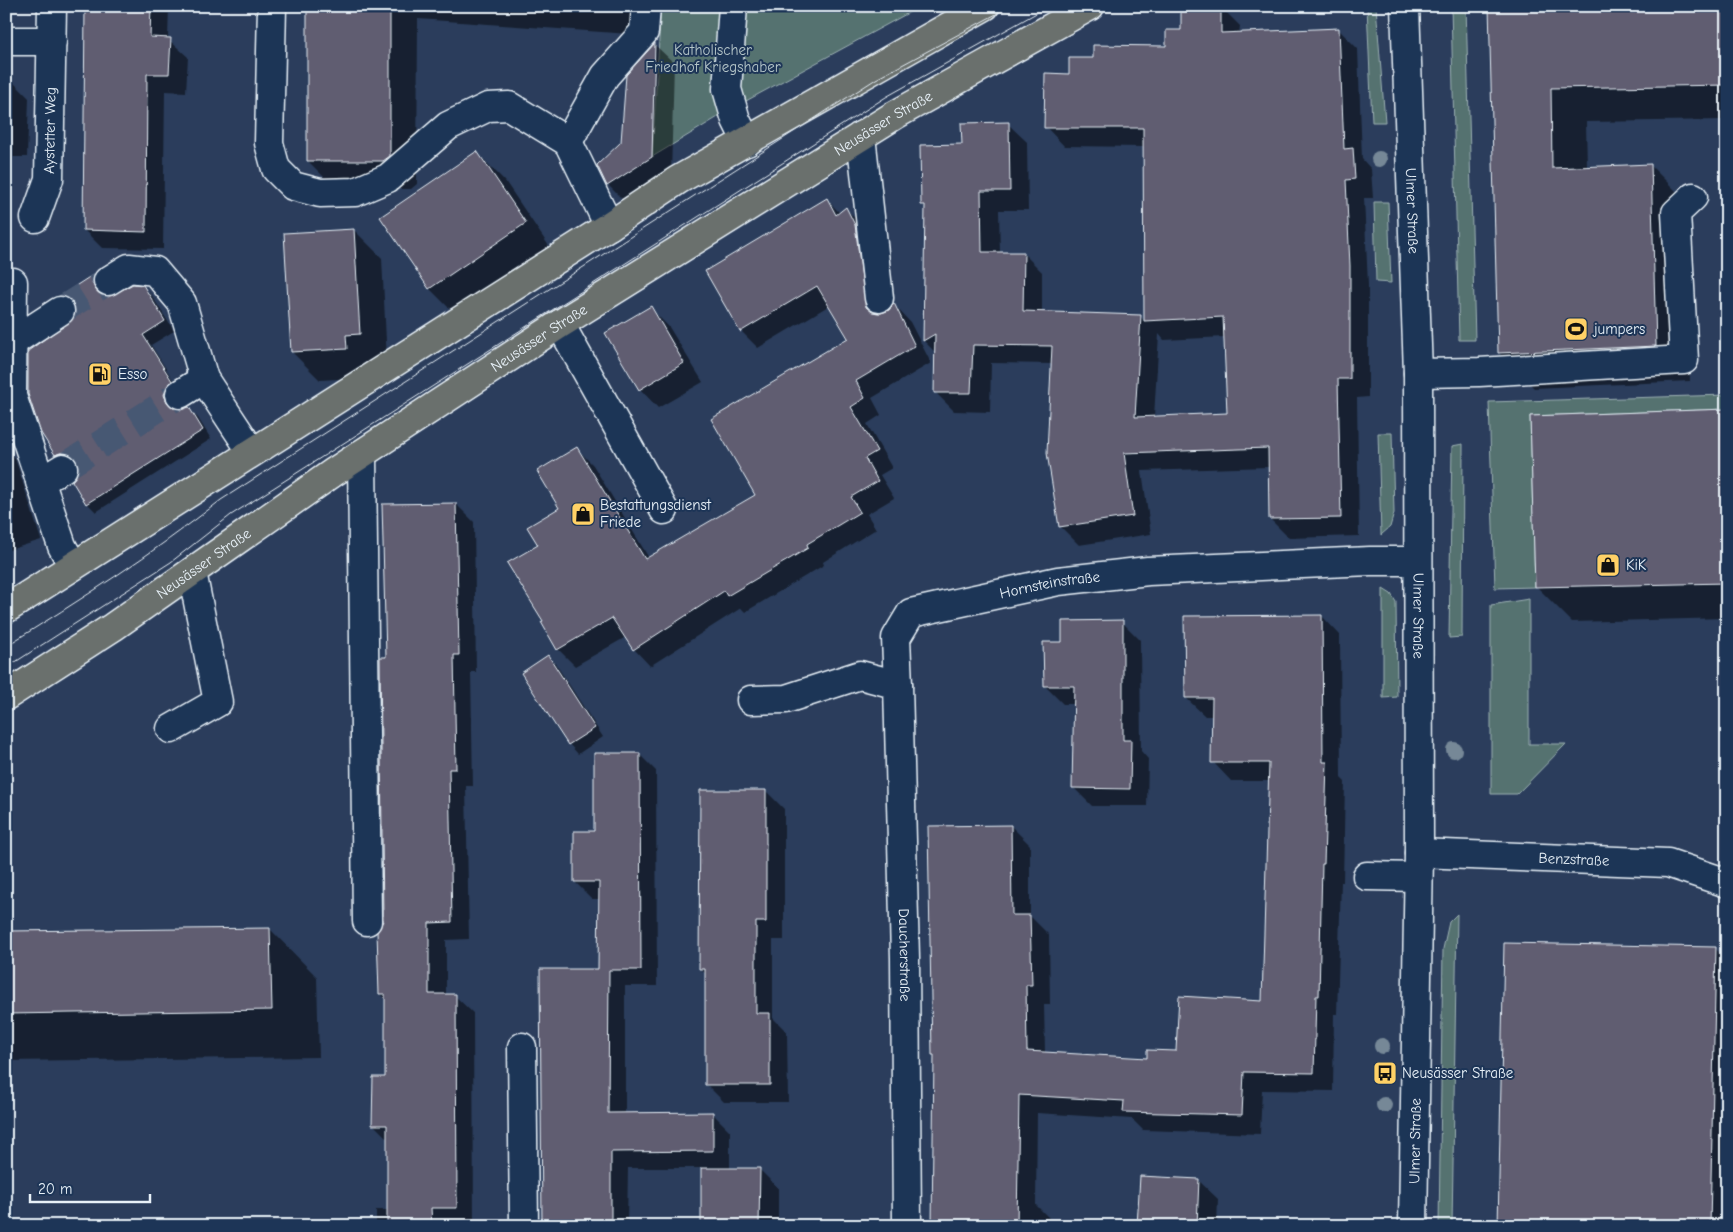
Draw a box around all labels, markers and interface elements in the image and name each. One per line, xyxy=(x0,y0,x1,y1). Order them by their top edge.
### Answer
park label: Katholischer Friedhof Kriegshaber xyxy=(645,41,781,76)
street label: Aystetter Weg xyxy=(40,87,60,174)
street label: Neusässer Straße xyxy=(831,87,936,160)
street label: Ulmer Straße xyxy=(1402,168,1423,255)
street label: Neusässer Straße xyxy=(487,300,591,376)
sports icon: jumpers xyxy=(1563,316,1589,342)
place label: jumpers xyxy=(1592,320,1645,338)
fuel station icon: Esso xyxy=(87,361,113,387)
place label: Esso xyxy=(118,365,147,383)
place label: Bestattungsdienst Friede xyxy=(600,496,712,531)
shop icon: Bestattungsdienst Friede xyxy=(570,501,596,527)
street label: Neusässer Straße xyxy=(153,524,255,603)
shop icon: KiK xyxy=(1595,552,1621,578)
place label: KiK xyxy=(1626,556,1647,574)
street label: Hornsteinstraße xyxy=(998,567,1101,602)
street label: Ulmer Straße xyxy=(1409,573,1428,659)
street label: Benzstraße xyxy=(1538,849,1610,870)
street label: Daucherstraße xyxy=(895,908,914,1002)
bus stop icon: Neusässer Straße xyxy=(1372,1060,1398,1086)
place label: Neusässer Straße xyxy=(1402,1064,1514,1082)
street label: Ulmer Straße xyxy=(1405,1097,1425,1184)
scale bar xyxy=(30,1172,150,1204)
text: 20 m xyxy=(38,1180,72,1198)

